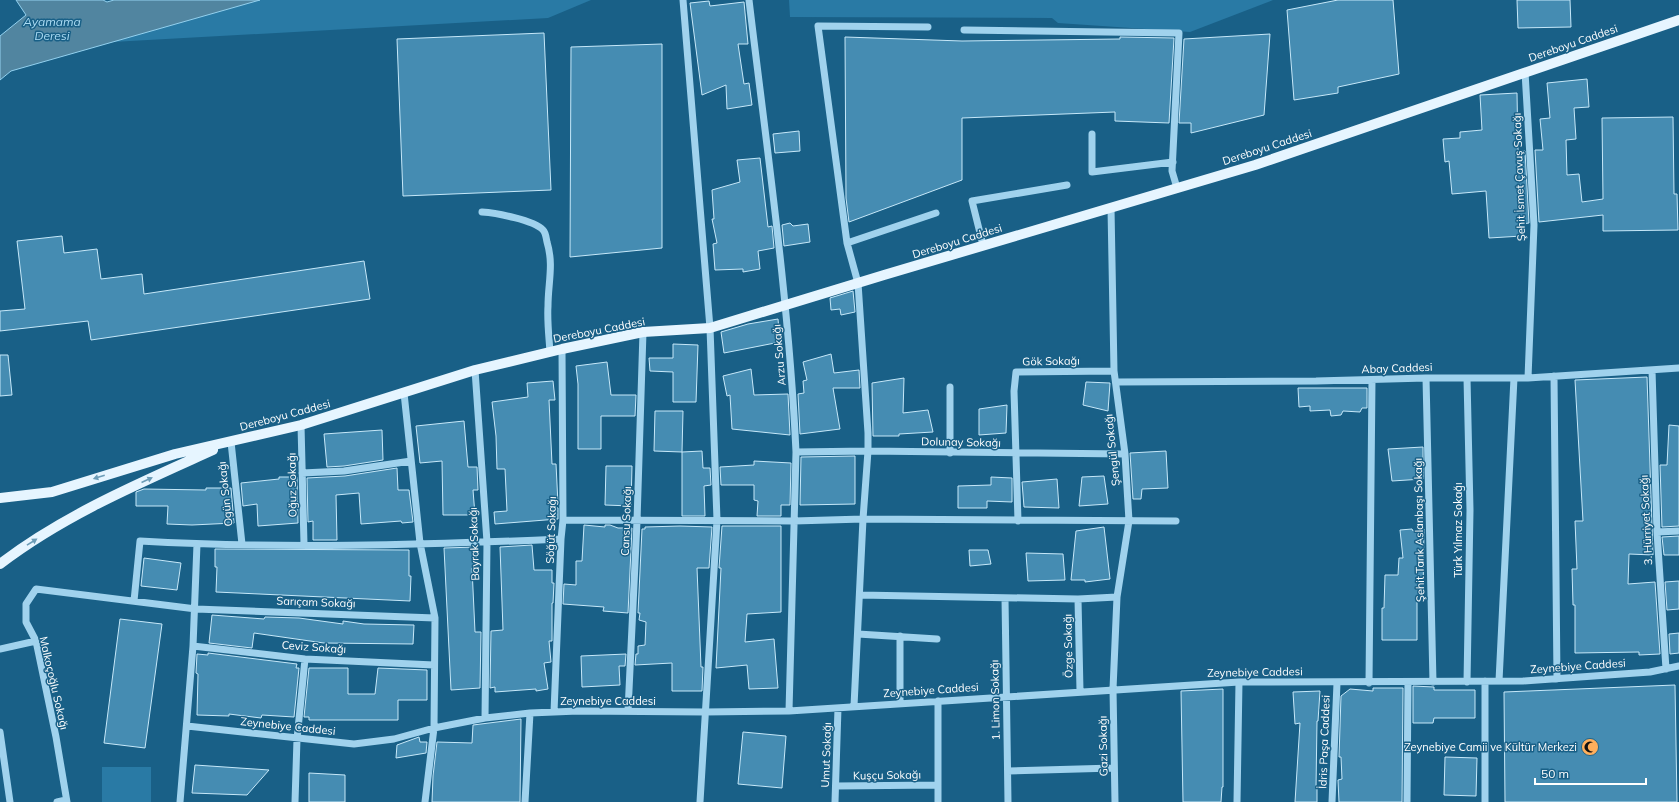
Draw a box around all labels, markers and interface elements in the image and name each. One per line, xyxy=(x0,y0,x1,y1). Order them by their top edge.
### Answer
water label: Ayamama Deresi xyxy=(22,14,81,43)
street label: Dereboyu Caddesi xyxy=(1527,21,1619,65)
street label: Şehit İsmet Çavuş Sokağı xyxy=(1510,113,1528,241)
street label: Dereboyu Caddesi xyxy=(1221,126,1313,168)
street label: Dereboyu Caddesi xyxy=(910,221,1004,261)
street label: Dereboyu Caddesi xyxy=(552,314,646,346)
street label: Arzu Sokağı xyxy=(769,324,789,386)
street label: Gök Sokağı xyxy=(1022,353,1080,369)
street label: Abay Caddesi xyxy=(1361,360,1433,376)
street label: Dereboyu Caddesi xyxy=(238,396,332,434)
street label: Şengül Sokağı xyxy=(1101,413,1123,487)
street label: Dolunay Sokağı xyxy=(921,434,1001,450)
street label: Oğuz Sokağı xyxy=(284,453,300,517)
street label: Şehit Tarık Aslanbaşı Sokağı xyxy=(1411,458,1427,602)
street label: Ogün Sokağı xyxy=(215,461,235,527)
one-way arrow xyxy=(93,474,105,480)
street label: 3. Hürriyet Sokağı xyxy=(1637,474,1655,566)
one-way arrow xyxy=(141,477,152,483)
street label: Türk Yılmaz Sokağı xyxy=(1451,482,1465,578)
street label: Cansu Sokağı xyxy=(618,486,634,556)
street label: Söğüt Sokağı xyxy=(543,496,559,564)
street label: Bayrak Sokağı xyxy=(466,507,482,581)
one-way arrow xyxy=(26,538,38,545)
street label: Sarıçam Sokağı xyxy=(276,594,356,610)
street label: Özge Sokağı xyxy=(1060,614,1076,678)
street label: Malkoçoğlu Sokağı xyxy=(36,635,72,731)
street label: Ceviz Sokağı xyxy=(281,638,347,656)
street label: Zeynebiye Caddesi xyxy=(1530,656,1626,676)
street label: 1. Limon Sokağı xyxy=(987,660,1003,740)
street label: Zeynebiye Caddesi xyxy=(1207,664,1303,680)
street label: Zeynebiye Caddesi xyxy=(883,680,979,700)
street label: Zeynebiye Caddesi xyxy=(560,694,656,708)
street label: İdris Paşa Caddesi xyxy=(1315,695,1333,789)
street label: Zeynebiye Caddesi xyxy=(240,714,336,738)
street label: Gazi Sokağı xyxy=(1095,716,1111,776)
street label: Umut Sokağı xyxy=(818,722,834,788)
mosque icon: Zeynebiye Camii ve Kültür Merkezi xyxy=(1580,737,1600,757)
place label: Zeynebiye Camii ve Kültür Merkezi xyxy=(1404,740,1577,754)
scale bar xyxy=(1535,760,1646,786)
text: 50 m xyxy=(1541,766,1569,781)
street label: Kuşçu Sokağı xyxy=(853,767,921,783)

